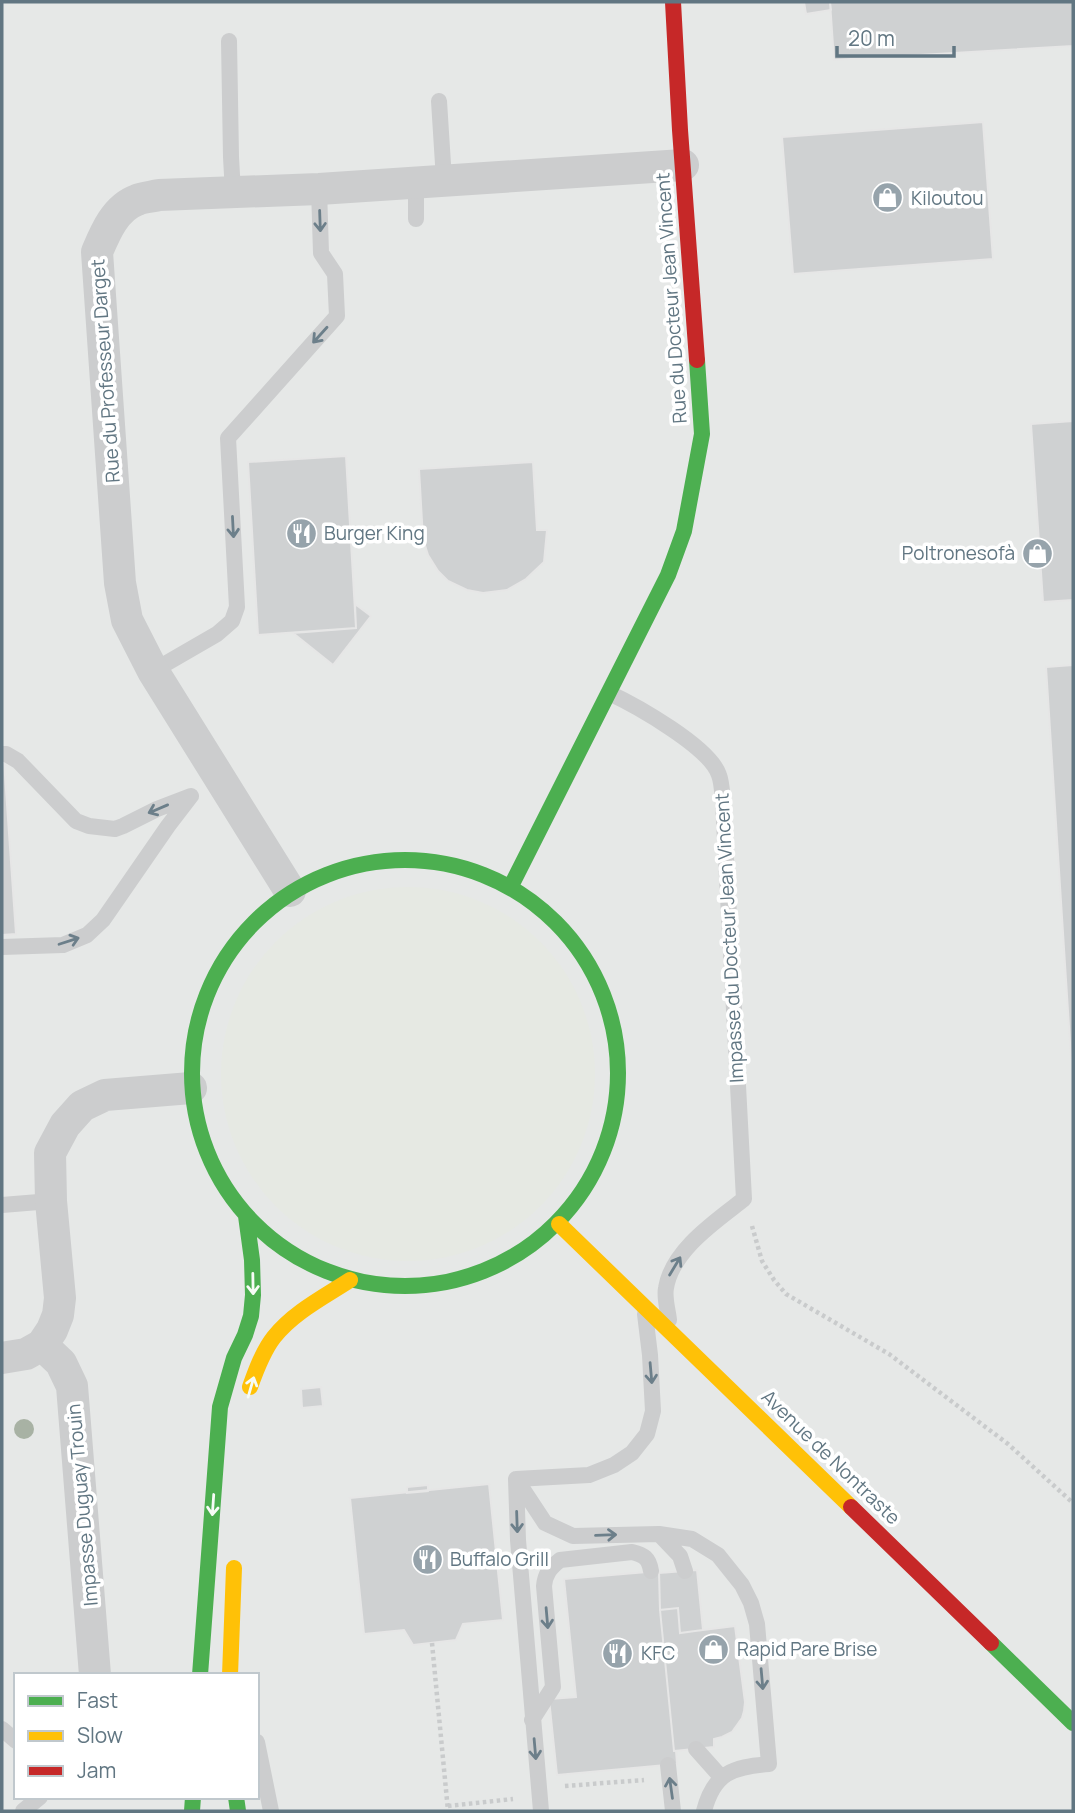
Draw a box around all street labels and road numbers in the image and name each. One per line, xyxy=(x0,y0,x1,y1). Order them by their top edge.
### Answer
street label: Rue du Docteur Jean Vincent xyxy=(649,172,693,424)
street label: Rue du Professeur Darget xyxy=(84,258,126,484)
street label: Impasse du Docteur Jean Vincent xyxy=(708,792,750,1084)
street label: Avenue de Nontraste xyxy=(756,1384,906,1530)
street label: Impasse Duguay Trouin xyxy=(60,1403,104,1607)

